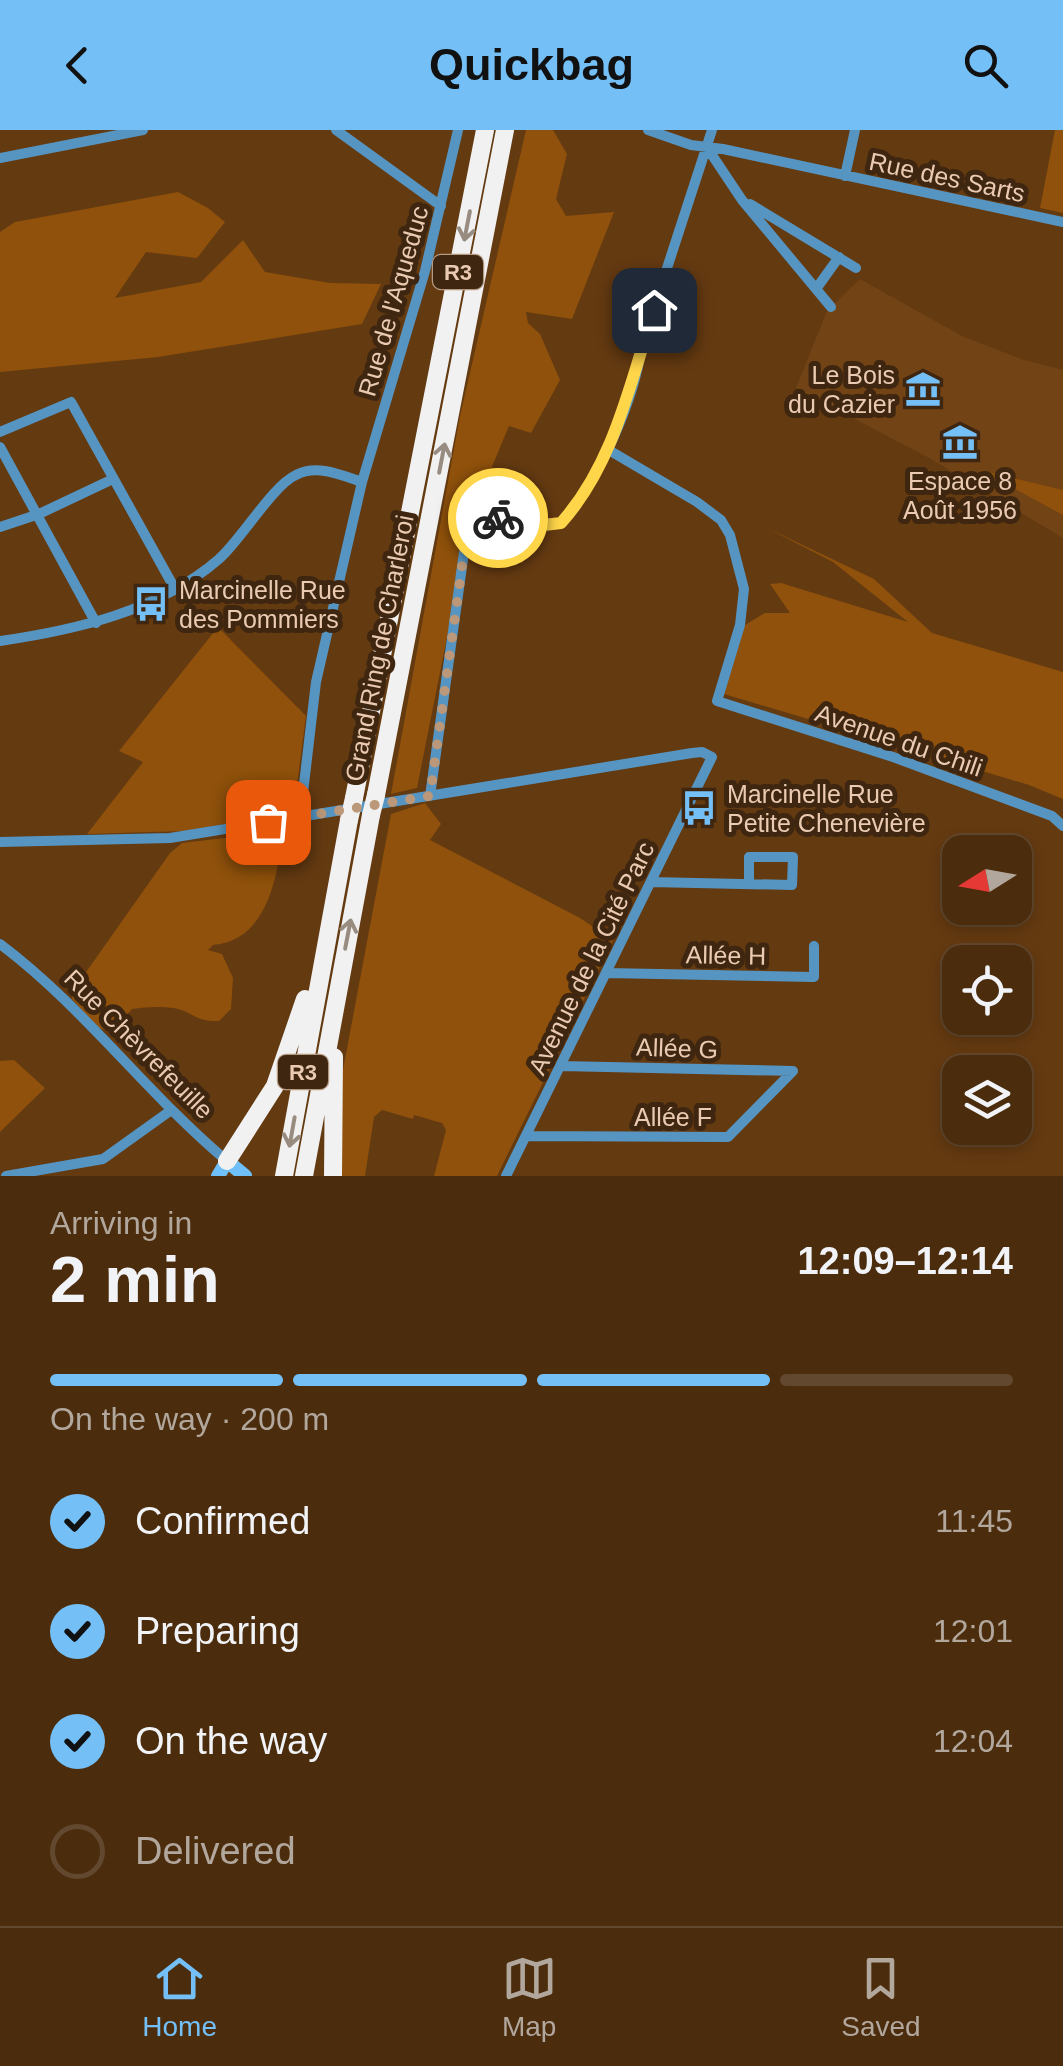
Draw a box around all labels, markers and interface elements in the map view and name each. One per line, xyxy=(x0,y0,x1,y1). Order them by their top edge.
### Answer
icon: back xyxy=(50,38,105,93)
icon: search xyxy=(958,38,1013,93)
text: Quickbag xyxy=(429,39,634,90)
street label: Rue des Sarts xyxy=(867,147,1027,207)
street label: Rue de l'Aqueduc xyxy=(352,203,434,399)
one-way arrow xyxy=(457,209,476,242)
road number: R3 xyxy=(433,255,483,289)
pin xyxy=(612,268,697,353)
icon: home xyxy=(627,283,682,338)
place label: Le Bois du Cazier xyxy=(788,361,895,418)
museum icon: Le Bois du Cazier xyxy=(904,370,942,408)
museum icon: Espace 8 Août 1956 xyxy=(941,423,979,461)
one-way arrow xyxy=(433,443,452,475)
place label: Espace 8 Août 1956 xyxy=(903,467,1017,524)
courier xyxy=(448,468,548,568)
icon: bike xyxy=(471,491,526,546)
street label: Grand Ring de Charleroi xyxy=(339,512,419,784)
place label: Marcinelle Rue des Pommiers xyxy=(179,576,346,633)
bus stop icon: Marcinelle Rue des Pommiers xyxy=(132,585,170,623)
street label: Avenue du Chili xyxy=(812,698,986,782)
pin xyxy=(226,780,311,865)
place label: Marcinelle Rue Petite Chenevière xyxy=(727,780,926,837)
bus stop icon: Marcinelle Rue Petite Chenevière xyxy=(680,789,718,827)
icon: bag xyxy=(241,795,296,850)
north arrow xyxy=(942,835,1032,925)
map controls xyxy=(942,835,1032,1145)
street label: Avenue de la Cité Parc xyxy=(522,837,660,1079)
one-way arrow xyxy=(339,919,358,951)
street label: Allée H xyxy=(685,940,767,970)
button: locate xyxy=(942,945,1032,1035)
street label: Rue Chèvrefeuille xyxy=(59,964,219,1124)
street label: Allée G xyxy=(636,1033,718,1063)
road number: R3 xyxy=(278,1055,328,1089)
button: layers xyxy=(942,1055,1032,1145)
street label: Allée F xyxy=(634,1103,712,1131)
one-way arrow xyxy=(282,1115,301,1148)
text: Arriving in xyxy=(50,1205,192,1241)
text: 12:09–12:14 xyxy=(797,1240,1013,1282)
text: 2 min xyxy=(50,1243,220,1316)
text: On the way · 200 m xyxy=(50,1401,329,1437)
icon: check xyxy=(50,1494,105,1549)
text: Confirmed xyxy=(135,1500,310,1542)
text: 11:45 xyxy=(935,1503,1013,1539)
icon: check xyxy=(50,1604,105,1659)
text: Preparing xyxy=(135,1610,300,1652)
text: 12:01 xyxy=(933,1613,1013,1649)
icon: check xyxy=(50,1714,105,1769)
text: On the way xyxy=(135,1720,327,1762)
text: 12:04 xyxy=(933,1723,1013,1759)
text: Delivered xyxy=(135,1830,296,1872)
tab: Home xyxy=(142,1951,217,2043)
tab: Map xyxy=(502,1951,557,2043)
tab: Saved xyxy=(841,1951,921,2043)

